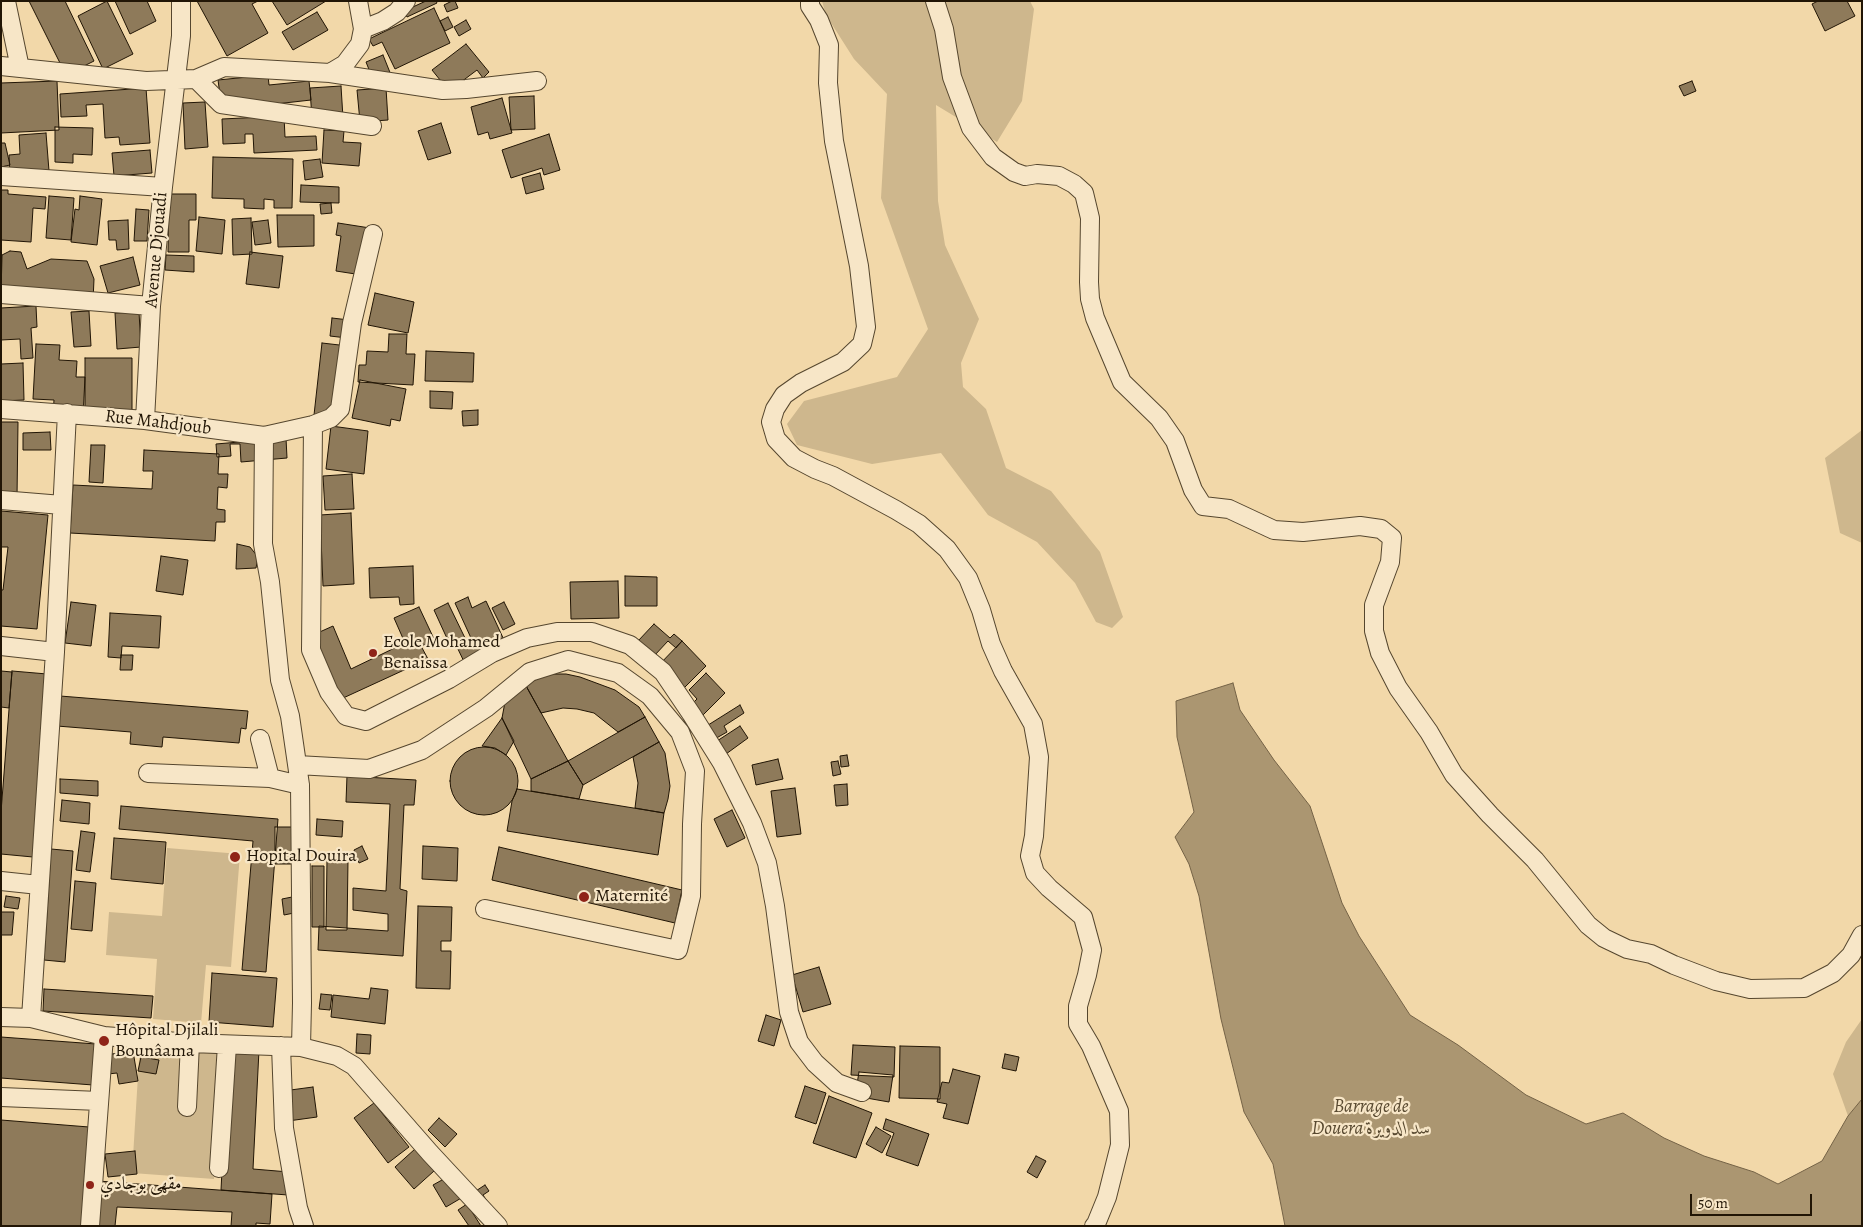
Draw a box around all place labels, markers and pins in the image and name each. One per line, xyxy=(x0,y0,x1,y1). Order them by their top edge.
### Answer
place label: Ecole Mohamed Benaissa xyxy=(383,632,500,674)
marker: Ecole Mohamed Benaissa xyxy=(367,647,379,659)
place label: Hopital Douira xyxy=(246,846,357,868)
marker: Hopital Douira xyxy=(228,850,242,864)
place label: Maternité xyxy=(595,886,668,908)
marker: Maternité xyxy=(577,890,591,904)
place label: Hôpital Djilali Bounâama xyxy=(115,1020,219,1062)
marker: Hôpital Djilali Bounâama xyxy=(97,1034,111,1048)
place label: مقهى بوجادي xyxy=(100,1174,181,1196)
marker: مقهى بوجادي xyxy=(84,1179,96,1191)

